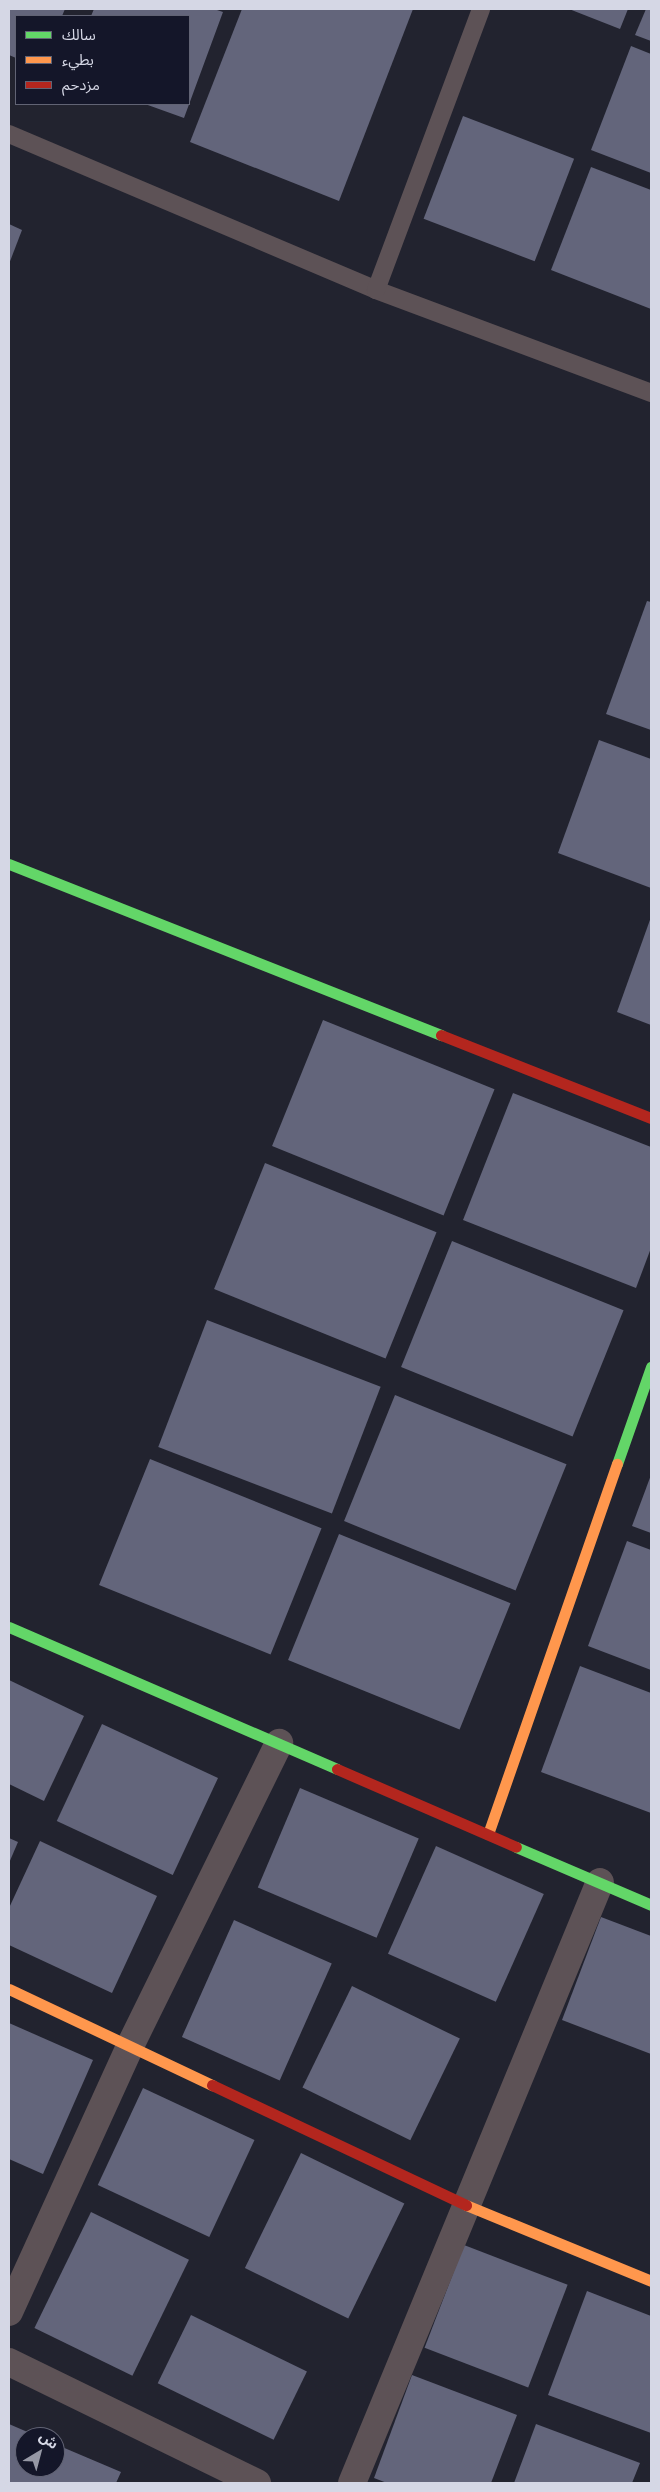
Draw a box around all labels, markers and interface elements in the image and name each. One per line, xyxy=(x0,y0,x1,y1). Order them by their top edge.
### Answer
legend xyxy=(15,15,190,105)
text: سالك xyxy=(62,26,96,45)
text: بطيء xyxy=(62,51,94,70)
text: مزدحم xyxy=(62,76,100,95)
north arrow xyxy=(15,2427,65,2477)
text: ش xyxy=(36,2428,62,2453)

